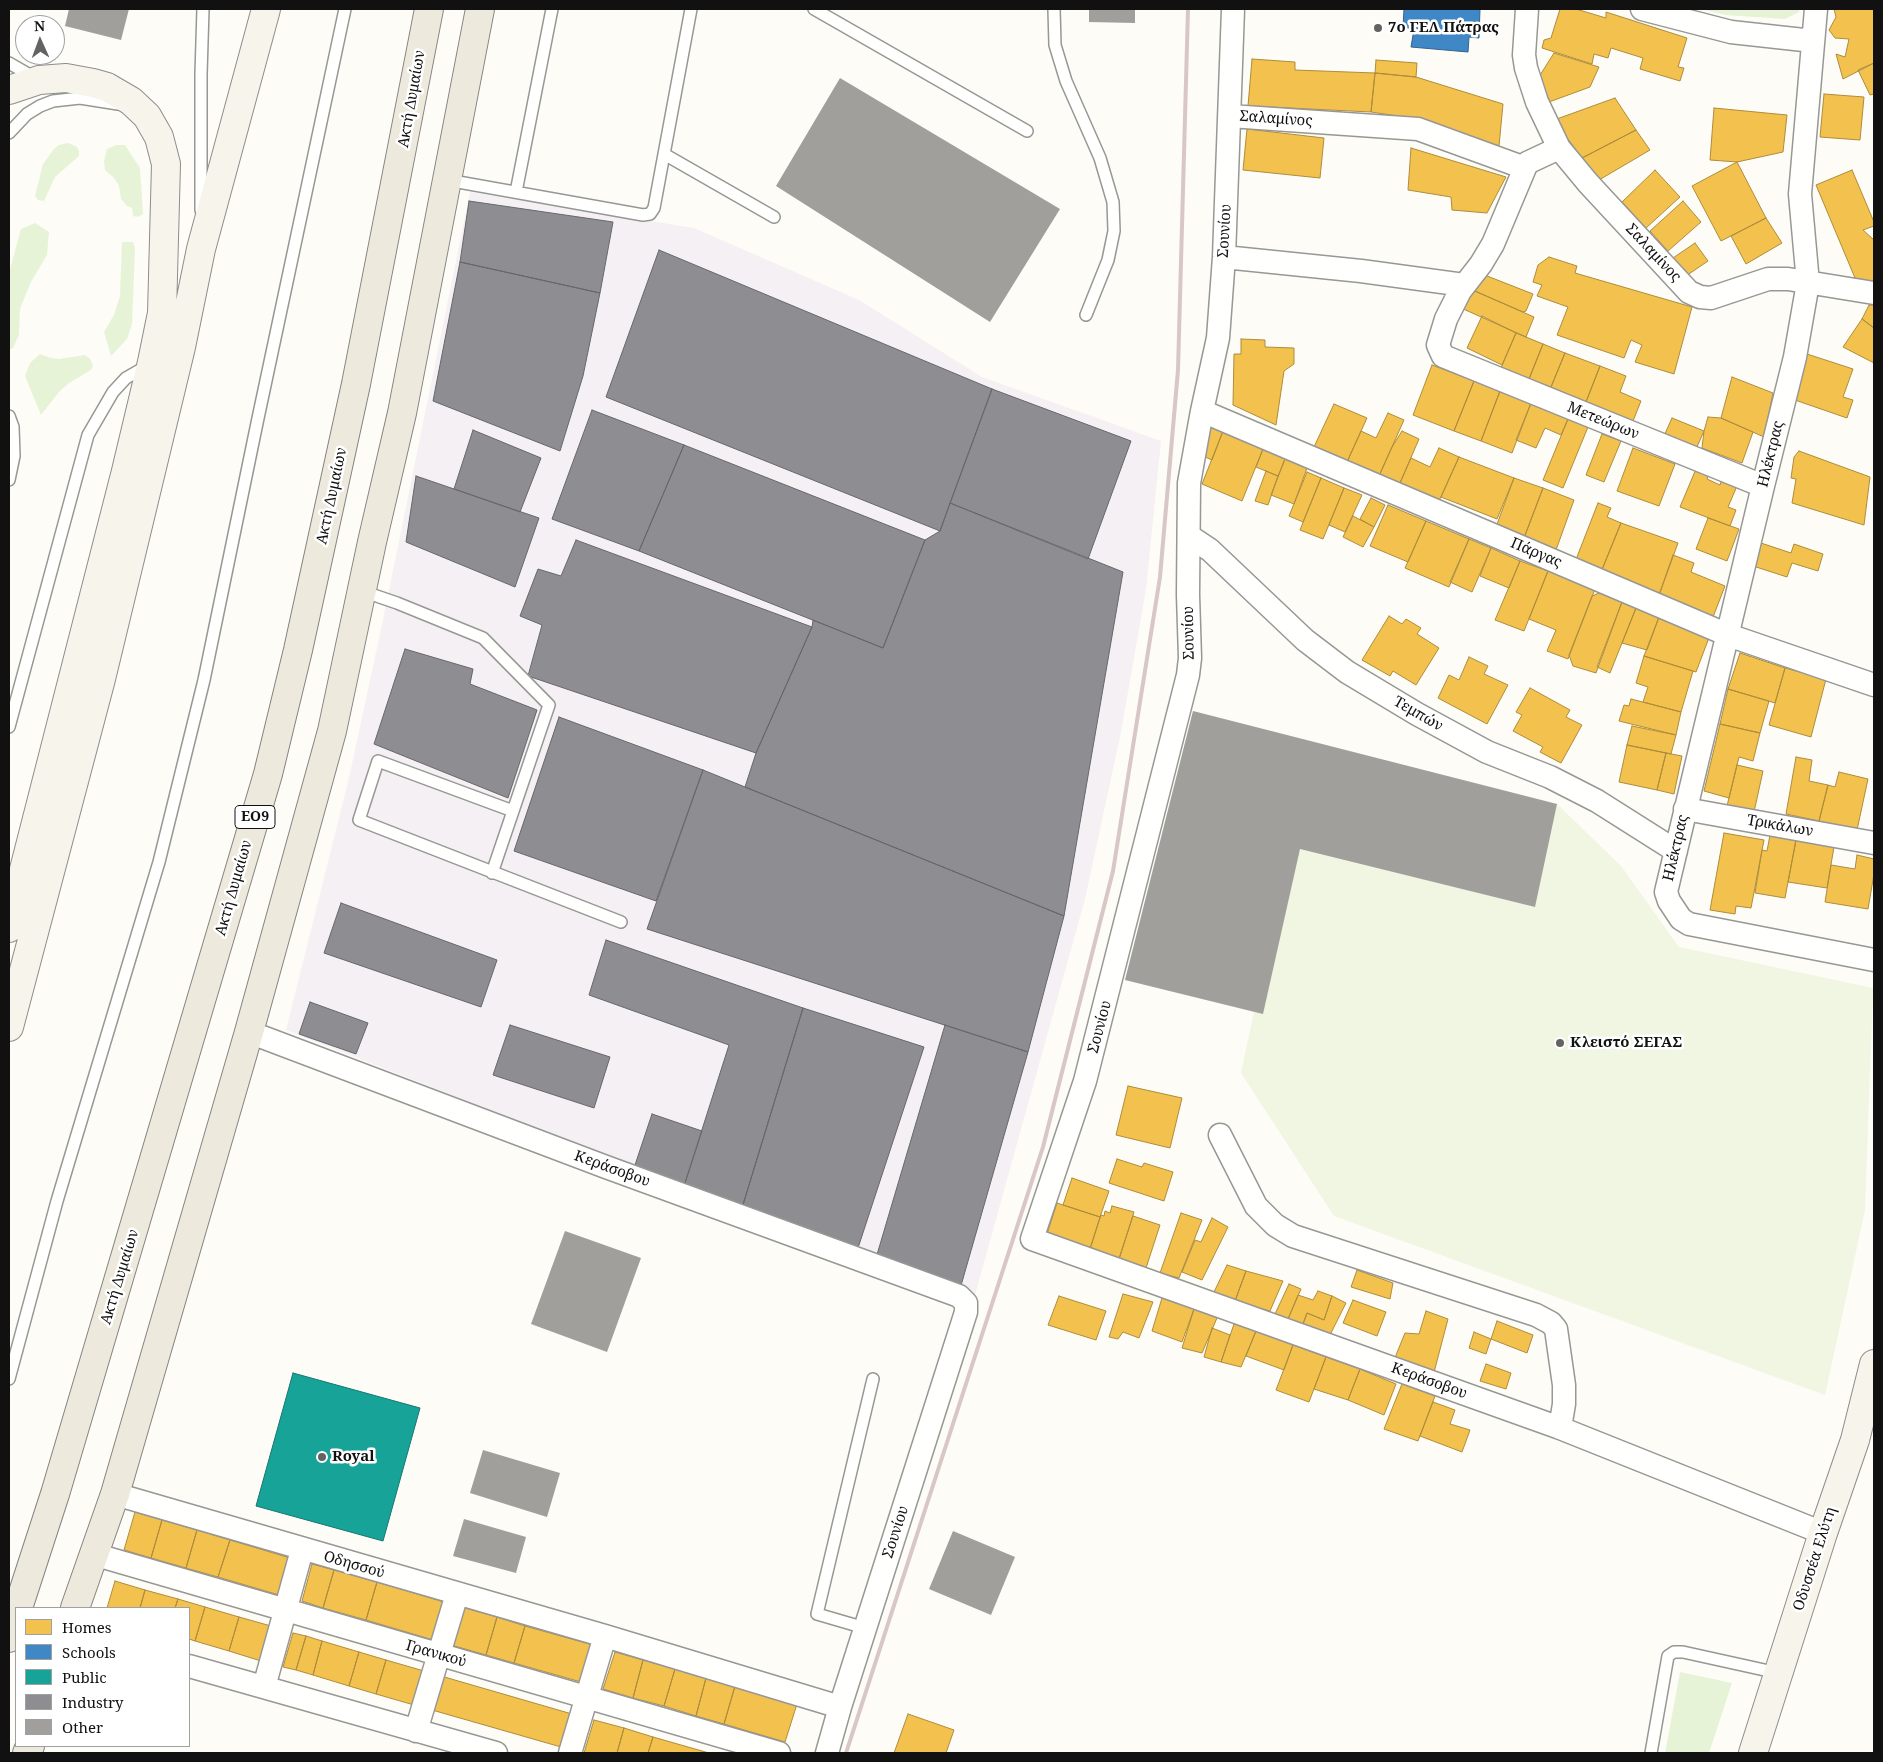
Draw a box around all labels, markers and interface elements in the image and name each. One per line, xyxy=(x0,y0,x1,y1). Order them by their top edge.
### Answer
north arrow xyxy=(15,15,65,65)
text: N xyxy=(34,16,45,35)
place label: 7ο ΓΕΛ Πάτρας xyxy=(1388,19,1499,37)
marker: 7ο ΓΕΛ Πάτρας xyxy=(1372,22,1384,34)
street label: Ακτή Δυμαίων xyxy=(395,49,429,149)
street label: Σαλαμίνος xyxy=(1239,107,1313,131)
street label: Σουνίου xyxy=(1215,204,1235,258)
street label: Σαλαμίνος xyxy=(1621,220,1685,286)
street label: Μετεώρων xyxy=(1564,398,1642,444)
street label: Ηλέκτρας xyxy=(1754,419,1788,489)
street label: Ακτή Δυμαίων xyxy=(313,446,351,546)
street label: Πάργας xyxy=(1508,534,1564,572)
street label: Σουνίου xyxy=(1180,606,1198,660)
street label: Τεμπών xyxy=(1390,693,1446,735)
road number: ΕΟ9 xyxy=(235,806,275,829)
street label: Τρικάλων xyxy=(1746,811,1814,841)
street label: Ηλέκτρας xyxy=(1660,813,1692,883)
street label: Ακτή Δυμαίων xyxy=(212,838,256,938)
street label: Σουνίου xyxy=(1084,999,1116,1055)
place label: Κλειστό ΣΕΓΑΣ xyxy=(1570,1034,1682,1052)
marker: Κλειστό ΣΕΓΑΣ xyxy=(1554,1037,1566,1049)
street label: Κεράσοβου xyxy=(572,1147,652,1191)
street label: Ακτή Δυμαίων xyxy=(97,1227,143,1327)
street label: Κεράσοβου xyxy=(1389,1359,1469,1403)
place label: Royal xyxy=(332,1448,375,1466)
marker: Royal xyxy=(316,1451,328,1463)
street label: Σουνίου xyxy=(879,1504,913,1560)
street label: Οδυσσέα Ελύτη xyxy=(1790,1505,1840,1613)
street label: Οδησσού xyxy=(321,1548,387,1582)
legend xyxy=(15,1607,190,1747)
text: Homes xyxy=(62,1617,112,1637)
street label: Γρανικού xyxy=(404,1637,468,1671)
text: Schools xyxy=(62,1642,116,1662)
text: Public xyxy=(62,1667,107,1687)
text: Industry xyxy=(62,1692,124,1712)
text: Other xyxy=(62,1717,103,1737)

